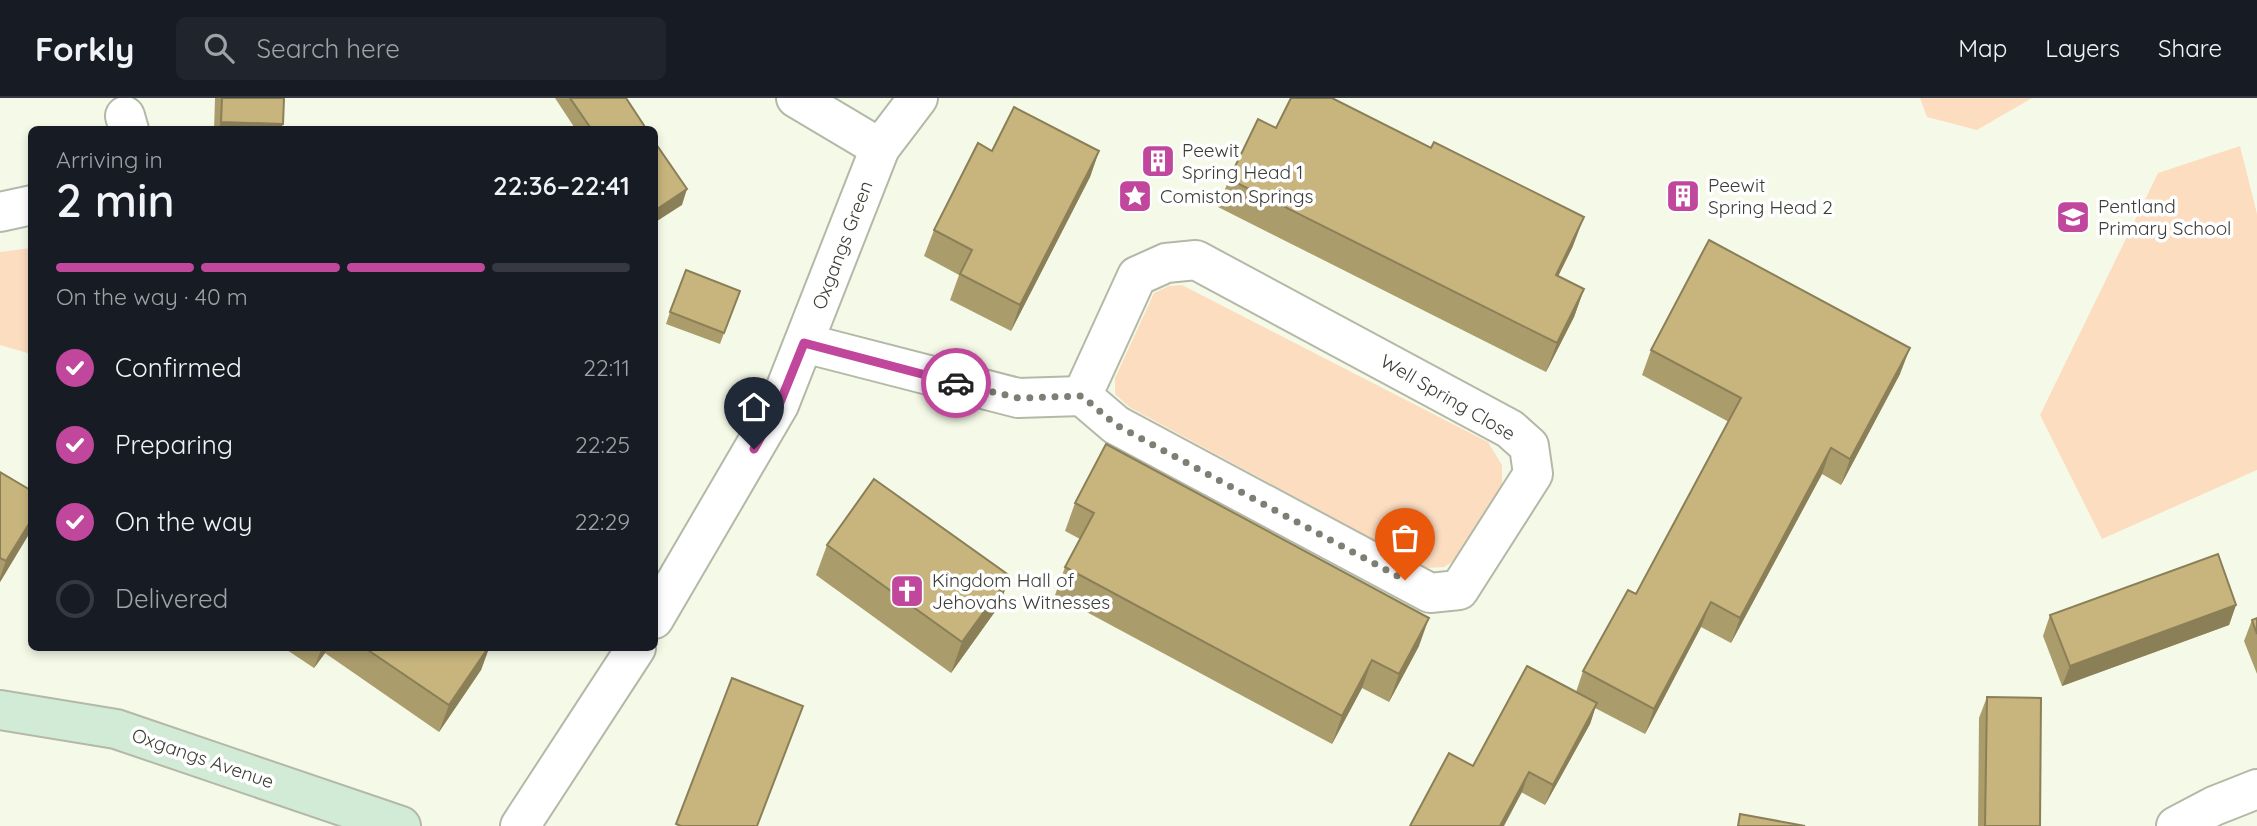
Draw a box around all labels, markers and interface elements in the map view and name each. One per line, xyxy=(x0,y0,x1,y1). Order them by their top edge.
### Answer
search box xyxy=(176,17,666,80)
text: Forkly xyxy=(35,28,134,69)
icon: search xyxy=(200,29,238,67)
text: Search here xyxy=(256,32,400,65)
text: Map xyxy=(1958,33,2007,63)
text: Layers xyxy=(2045,33,2120,63)
text: Share xyxy=(2158,33,2222,63)
place label: Peewit Spring Head 1 xyxy=(1182,138,1303,184)
building icon: Peewit Spring Head 1 xyxy=(1139,142,1177,180)
text: Arriving in xyxy=(56,145,163,174)
text: 22:36–22:41 xyxy=(493,169,630,202)
text: 2 min xyxy=(56,171,175,229)
place label: Peewit Spring Head 2 xyxy=(1708,173,1833,219)
street label: Oxgangs Green xyxy=(806,177,878,313)
place icon: Comiston Springs xyxy=(1116,177,1154,215)
building icon: Peewit Spring Head 2 xyxy=(1664,177,1702,215)
place label: Comiston Springs xyxy=(1160,184,1313,208)
place label: Pentland Primary School xyxy=(2098,194,2231,240)
school or university icon: Pentland Primary School xyxy=(2054,198,2092,236)
text: On the way · 40 m xyxy=(56,282,248,311)
courier xyxy=(921,348,991,418)
icon: check xyxy=(56,349,94,387)
street label: Well Spring Close xyxy=(1376,349,1520,445)
text: Confirmed xyxy=(115,351,242,384)
text: 22:11 xyxy=(583,353,630,382)
icon: car xyxy=(937,364,975,402)
pin xyxy=(724,377,784,449)
icon: home xyxy=(735,388,773,426)
icon: check xyxy=(56,426,94,464)
text: Preparing xyxy=(115,428,233,461)
text: 22:25 xyxy=(575,430,630,459)
icon: check xyxy=(56,503,94,541)
text: On the way xyxy=(115,505,253,538)
text: 22:29 xyxy=(575,507,630,536)
pin xyxy=(1375,508,1435,580)
icon: bag xyxy=(1386,519,1424,557)
place label: Kingdom Hall of Jehovahs Witnesses xyxy=(932,568,1110,614)
church icon: Kingdom Hall of Jehovahs Witnesses xyxy=(888,572,926,610)
text: Delivered xyxy=(115,582,228,615)
street label: Oxgangs Avenue xyxy=(129,722,277,794)

